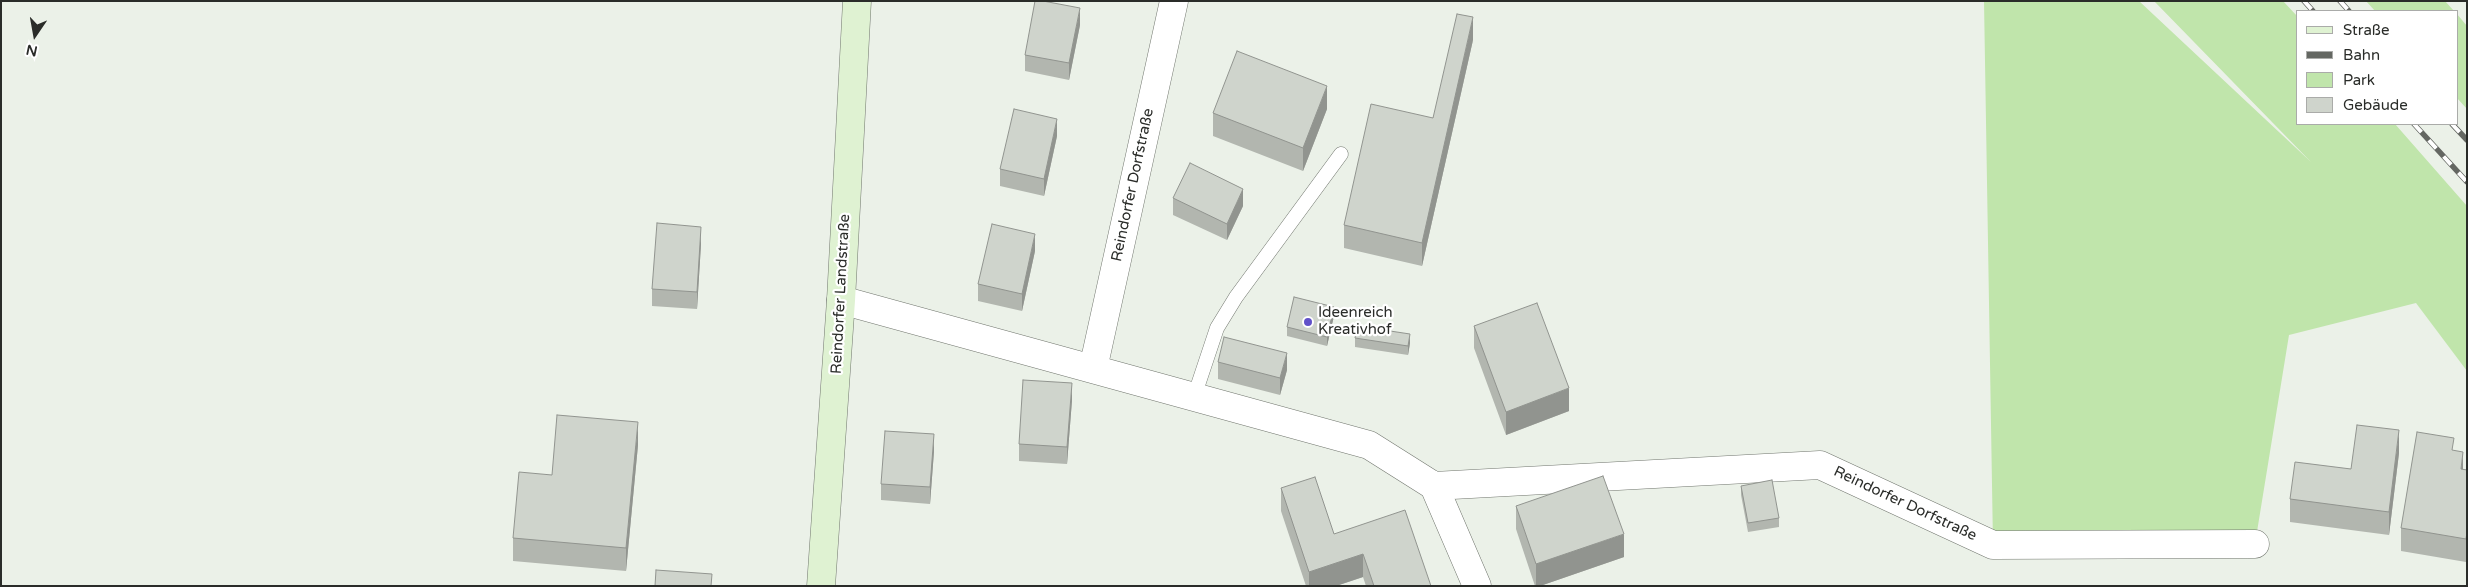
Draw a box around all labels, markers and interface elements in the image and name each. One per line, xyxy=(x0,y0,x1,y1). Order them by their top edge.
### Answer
north arrow xyxy=(10,10,60,60)
legend xyxy=(2296,10,2458,125)
text: Straße xyxy=(2343,21,2389,39)
text: N xyxy=(25,41,39,60)
text: Bahn xyxy=(2343,46,2380,64)
text: Park xyxy=(2343,71,2375,89)
text: Gebäude xyxy=(2343,96,2408,114)
street label: Reindorfer Dorfstraße xyxy=(1108,107,1158,263)
street label: Reindorfer Landstraße xyxy=(828,214,854,374)
place label: Ideenreich Kreativhof xyxy=(1318,304,1393,339)
marker: Ideenreich Kreativhof xyxy=(1302,316,1314,328)
street label: Reindorfer Dorfstraße xyxy=(1830,463,1980,545)

